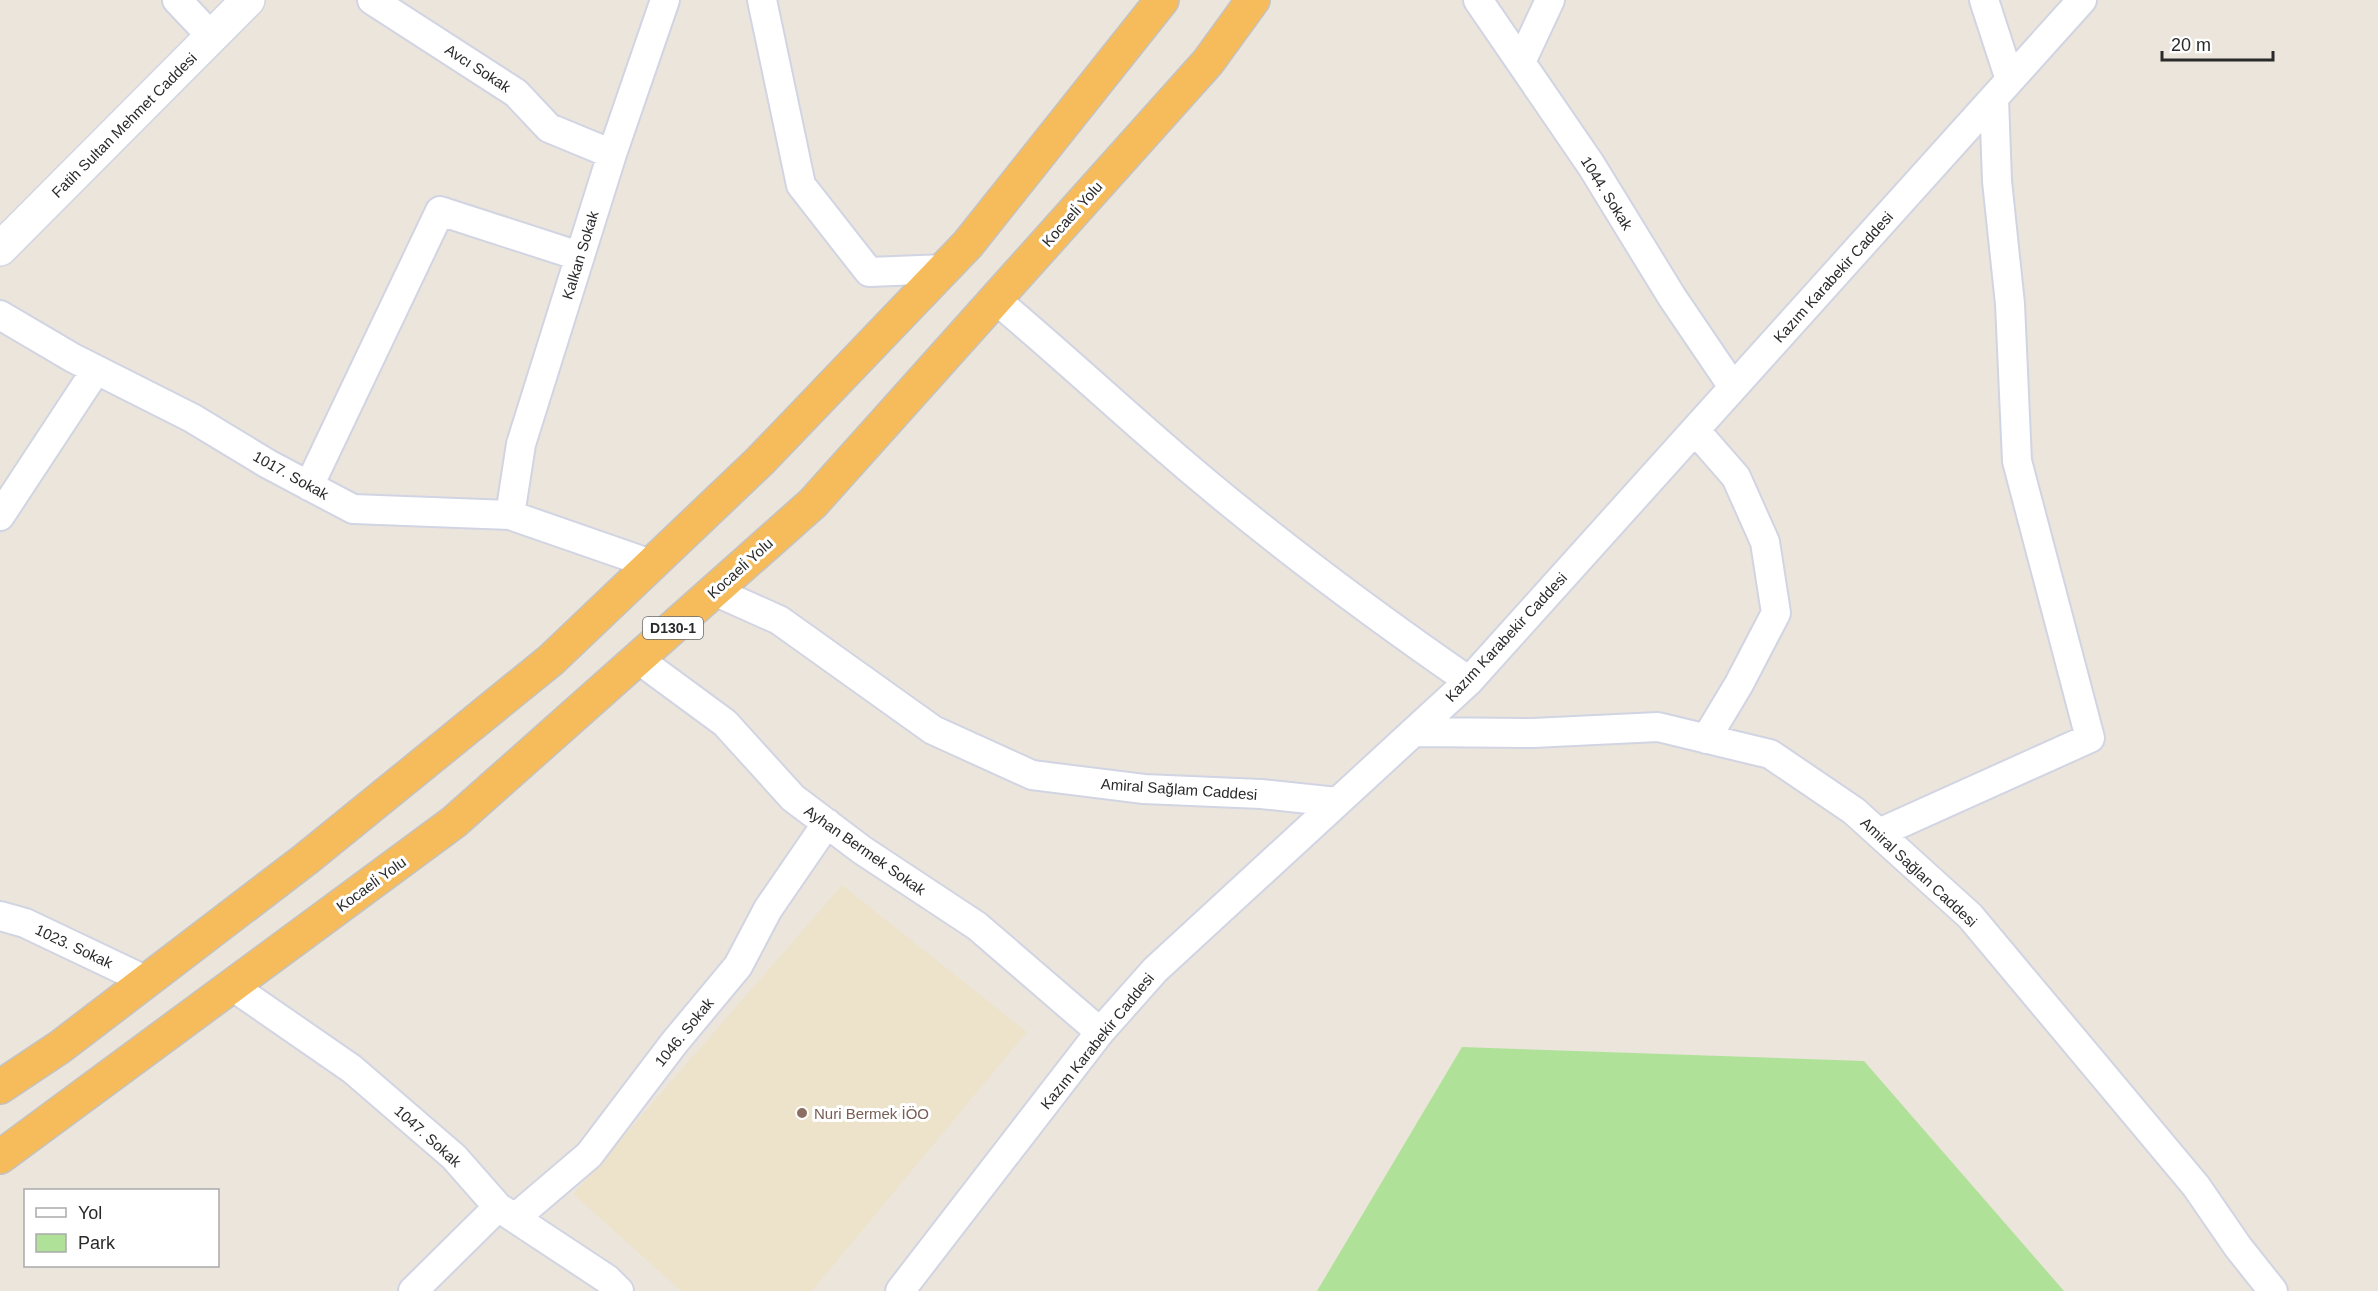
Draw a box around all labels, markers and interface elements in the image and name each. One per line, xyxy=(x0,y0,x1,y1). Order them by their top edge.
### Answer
scale bar xyxy=(2162,24,2273,62)
text: 20 m xyxy=(2171,35,2211,55)
street label: Avcı Sokak xyxy=(442,41,514,96)
street label: Fatih Sultan Mehmet Caddesi xyxy=(48,49,200,201)
street label: 1044. Sokak xyxy=(1578,153,1637,233)
street label: Kocaeli̇ Yolu xyxy=(1038,178,1106,250)
street label: Kalkan Sokak xyxy=(558,208,602,301)
street label: Kazım Karabekir Caddesi xyxy=(1770,208,1896,346)
street label: 1017. Sokak xyxy=(250,447,332,503)
street label: Kocaeli̇ Yolu xyxy=(704,534,776,602)
street label: Kazım Karabekir Caddesi xyxy=(1442,569,1570,705)
road number: D130-1 xyxy=(643,617,703,639)
street label: Amiral Sağlam Caddesi xyxy=(1100,775,1258,803)
street label: Ayhan Bermek Sokak xyxy=(801,802,929,899)
street label: Amiral Sağlan Caddesi xyxy=(1857,814,1981,930)
street label: Kocaeli̇ Yolu xyxy=(333,853,409,915)
street label: 1023. Sokak xyxy=(33,921,116,972)
street label: Kazım Karabekir Caddesi xyxy=(1037,970,1157,1112)
street label: 1046. Sokak xyxy=(651,994,717,1070)
street label: 1047. Sokak xyxy=(391,1102,465,1171)
place label: Nuri Bermek İÖO xyxy=(814,1105,929,1122)
marker: Nuri Bermek İÖO xyxy=(795,1106,809,1120)
legend xyxy=(24,1189,219,1267)
text: Yol xyxy=(78,1203,102,1223)
text: Park xyxy=(78,1233,116,1253)

